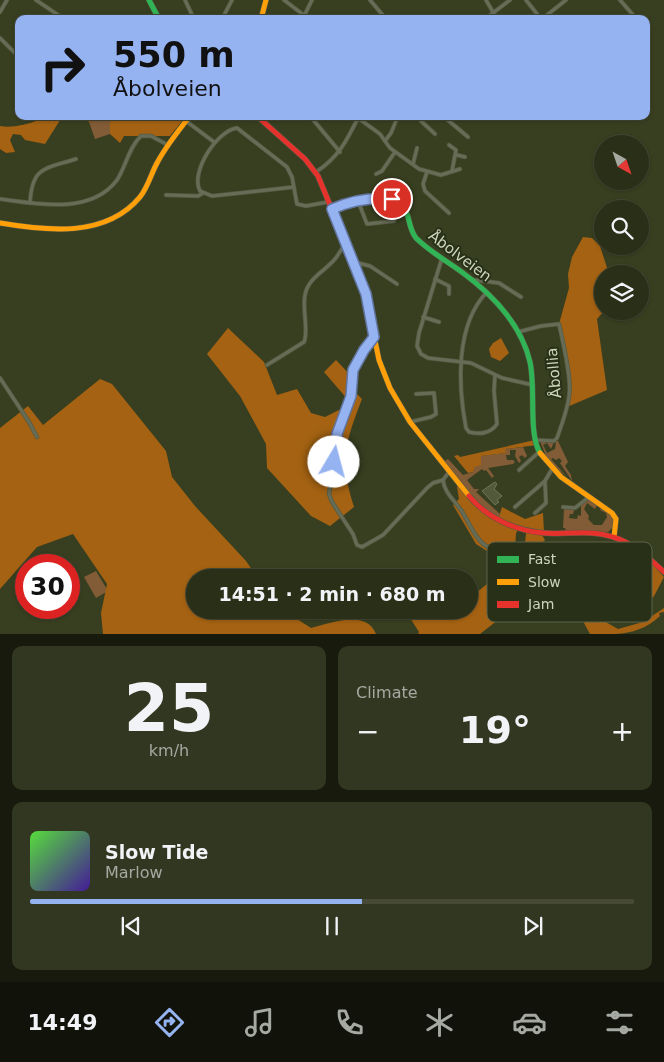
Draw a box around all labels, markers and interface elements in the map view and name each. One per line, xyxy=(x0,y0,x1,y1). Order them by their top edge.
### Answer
icon: right xyxy=(30,35,95,100)
text: 550 m xyxy=(113,35,235,75)
text: Åbolveien xyxy=(113,76,222,101)
north arrow xyxy=(594,135,649,190)
map controls xyxy=(594,135,649,320)
pin xyxy=(371,178,413,220)
icon: arrive xyxy=(378,185,406,213)
button: search xyxy=(594,200,649,255)
street label: Åbolveien xyxy=(425,226,496,285)
button: layers xyxy=(594,265,649,320)
street label: Åbollia xyxy=(542,347,565,399)
position arrow xyxy=(307,435,359,487)
legend xyxy=(487,542,652,622)
text: Fast xyxy=(528,551,557,567)
speed limit sign: 30 xyxy=(15,554,80,619)
text: Slow xyxy=(528,574,561,590)
text: 14:51 · 2 min · 680 m xyxy=(218,583,446,605)
text: Jam xyxy=(527,596,554,612)
text: 25 xyxy=(124,671,214,746)
text: Climate xyxy=(356,683,418,702)
text: 19° xyxy=(459,708,531,752)
text: − xyxy=(356,715,379,748)
text: + xyxy=(611,715,634,748)
text: km/h xyxy=(149,741,189,760)
text: Slow Tide xyxy=(105,841,208,863)
text: Marlow xyxy=(105,863,163,882)
icon: previous xyxy=(117,912,145,940)
icon: pause xyxy=(318,912,346,940)
icon: next xyxy=(519,912,547,940)
icon: directions xyxy=(152,1005,187,1040)
icon: music xyxy=(242,1005,277,1040)
icon: phone xyxy=(332,1005,367,1040)
icon: climate xyxy=(422,1005,457,1040)
icon: car xyxy=(512,1005,547,1040)
icon: filters xyxy=(602,1005,637,1040)
text: 14:49 xyxy=(27,1010,97,1035)

